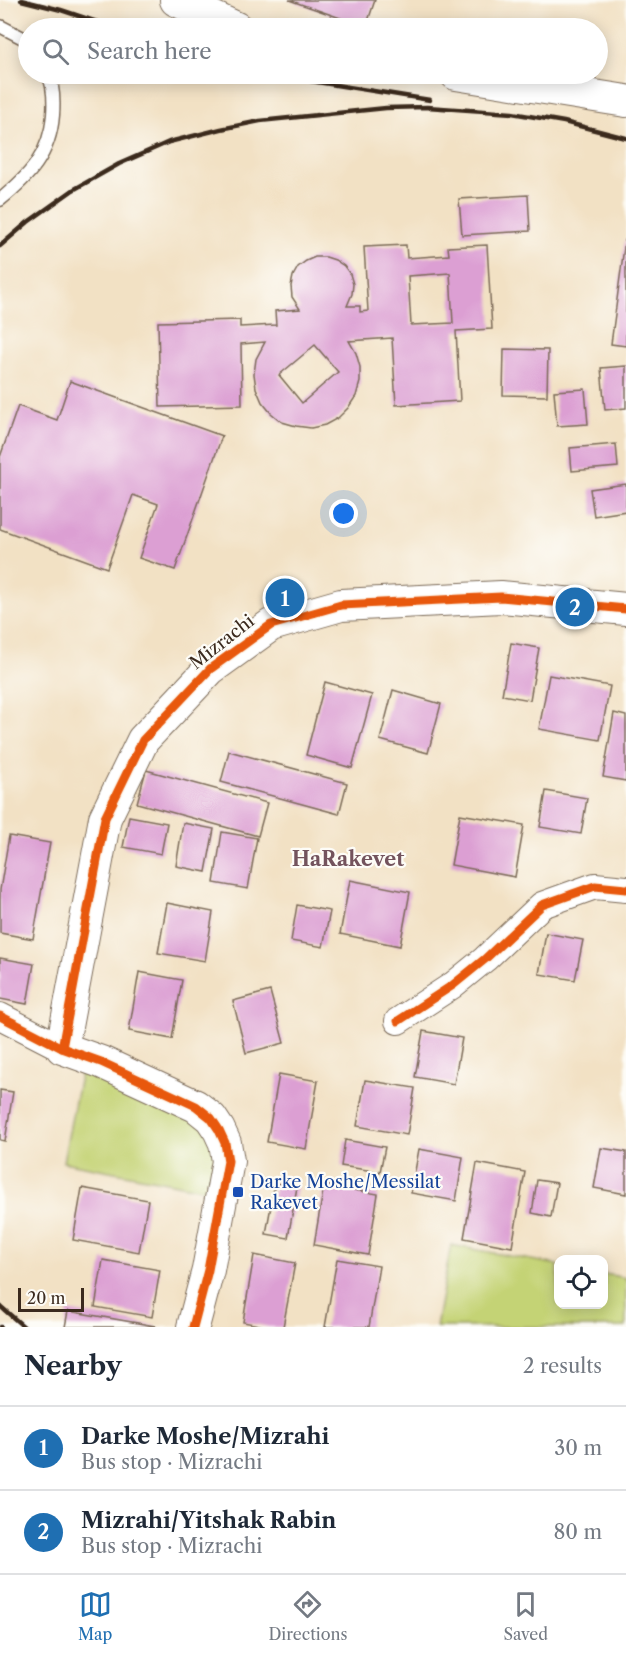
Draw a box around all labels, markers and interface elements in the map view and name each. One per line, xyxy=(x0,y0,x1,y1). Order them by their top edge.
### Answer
search box xyxy=(18,18,608,84)
icon: search xyxy=(39,35,72,68)
text: Search here xyxy=(87,38,212,65)
your location xyxy=(329,499,358,528)
pin: 1 xyxy=(266,576,304,620)
pin: 2 xyxy=(556,584,594,630)
street label: Mizrachi xyxy=(185,610,259,674)
district label: HaRakevet xyxy=(292,847,404,871)
place label: Darke Moshe/Messilat Rakevet xyxy=(250,1171,442,1214)
marker: Darke Moshe/Messilat Rakevet xyxy=(231,1185,245,1199)
map controls xyxy=(554,1255,608,1309)
button: locate xyxy=(554,1255,608,1309)
scale bar xyxy=(18,1285,84,1312)
text: 20 m xyxy=(27,1288,66,1308)
text: Nearby xyxy=(24,1350,122,1382)
text: 2 results xyxy=(523,1354,602,1378)
text: Darke Moshe/Mizrahi xyxy=(81,1423,329,1450)
text: 1 xyxy=(39,1436,48,1460)
text: 30 m xyxy=(554,1436,602,1460)
text: Bus stop · Mizrachi xyxy=(81,1450,262,1474)
text: Mizrahi/Yitshak Rabin xyxy=(81,1507,336,1534)
text: 2 xyxy=(38,1520,49,1544)
text: 80 m xyxy=(554,1520,602,1544)
text: Bus stop · Mizrachi xyxy=(81,1534,262,1558)
tab: Map xyxy=(78,1588,112,1644)
tab: Directions xyxy=(268,1588,347,1644)
tab: Saved xyxy=(504,1588,548,1644)

